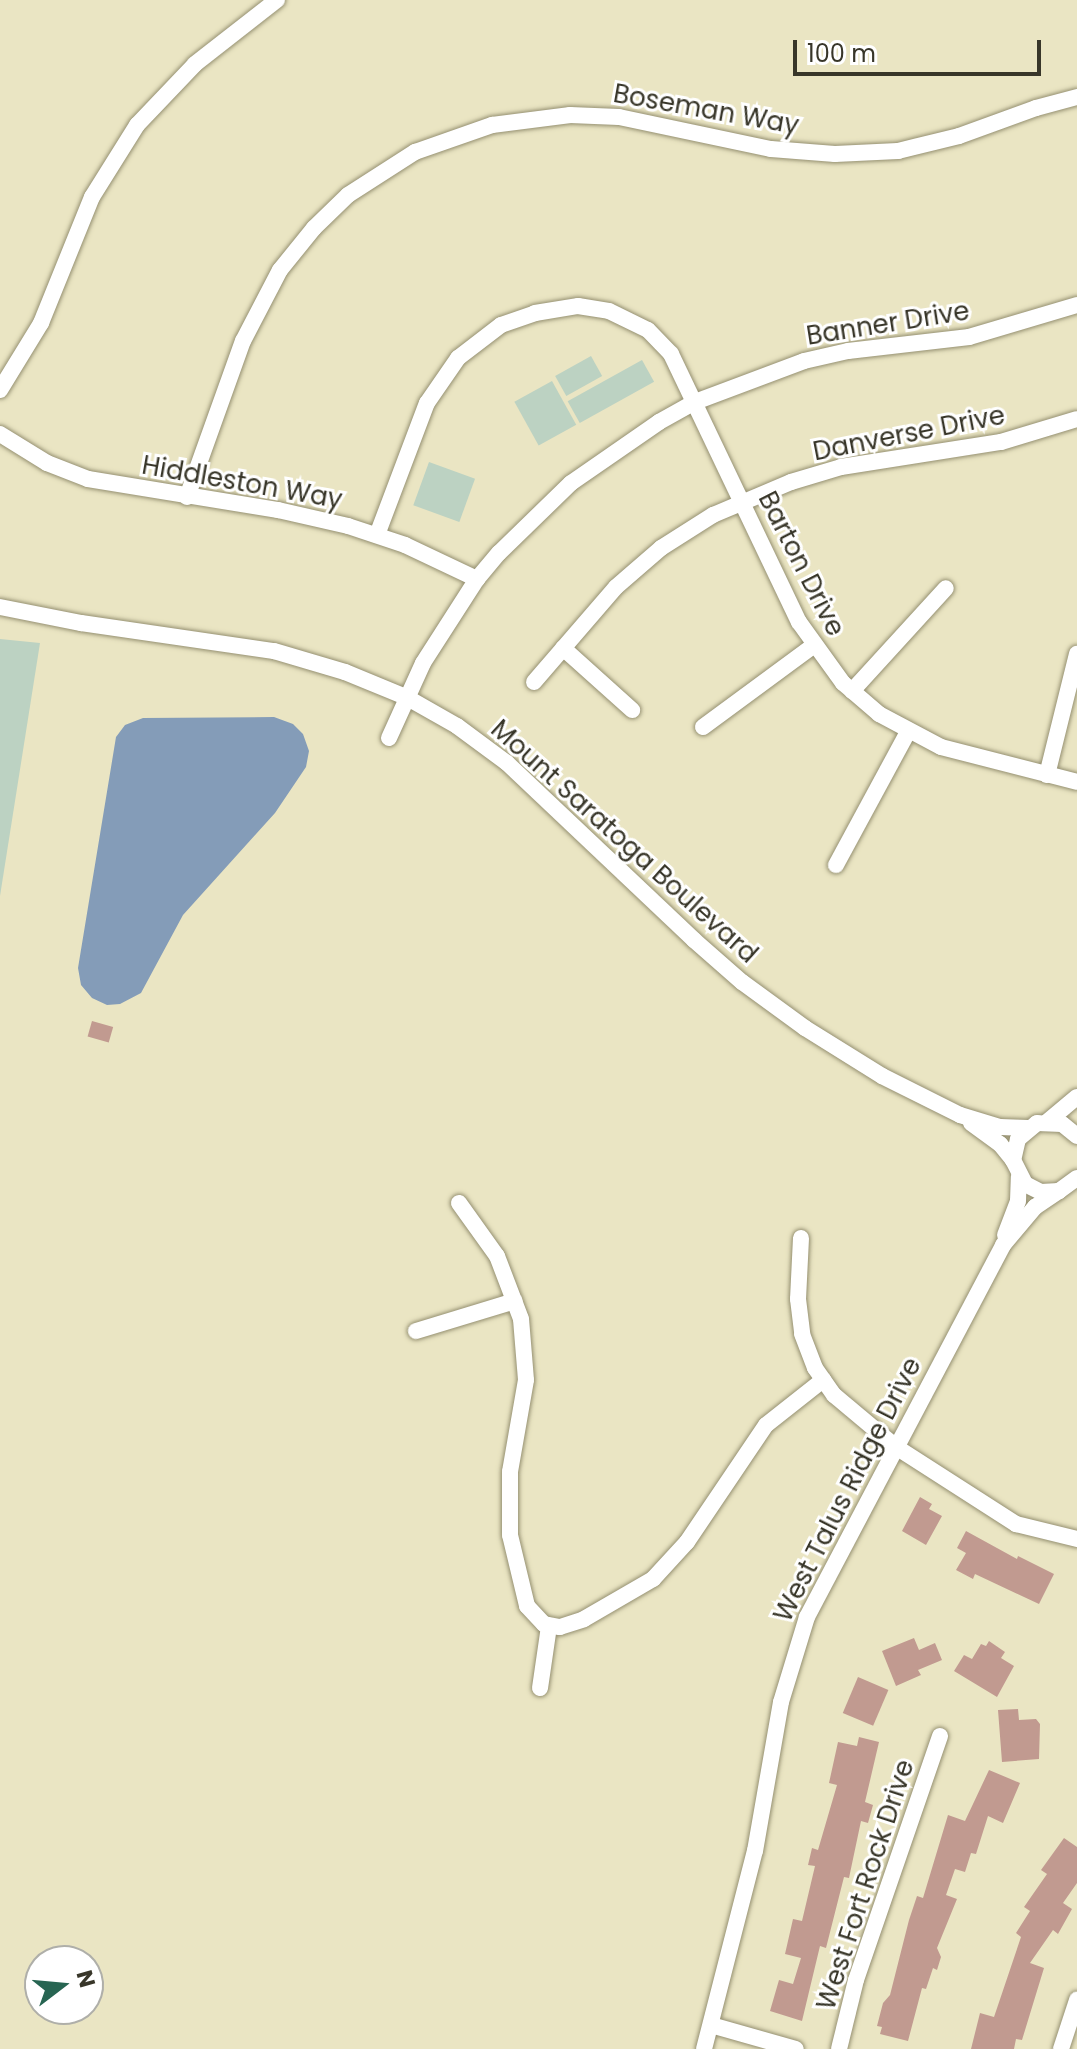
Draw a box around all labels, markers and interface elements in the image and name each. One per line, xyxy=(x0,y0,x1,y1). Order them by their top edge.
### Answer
scale bar xyxy=(797,24,1045,74)
text: 100 m xyxy=(807,37,876,70)
street label: Boseman Way xyxy=(611,78,801,142)
street label: Banner Drive xyxy=(804,296,972,352)
street label: Danverse Drive xyxy=(810,400,1008,468)
street label: Hiddleston Way xyxy=(139,450,345,516)
street label: Barton Drive xyxy=(751,486,851,642)
street label: Mount Saratoga Boulevard xyxy=(484,714,764,970)
street label: West Talus Ridge Drive xyxy=(768,1353,928,1627)
street label: West Fort Rock Drive xyxy=(811,1756,921,2014)
north arrow xyxy=(24,1945,104,2025)
text: N xyxy=(68,1967,103,1991)

